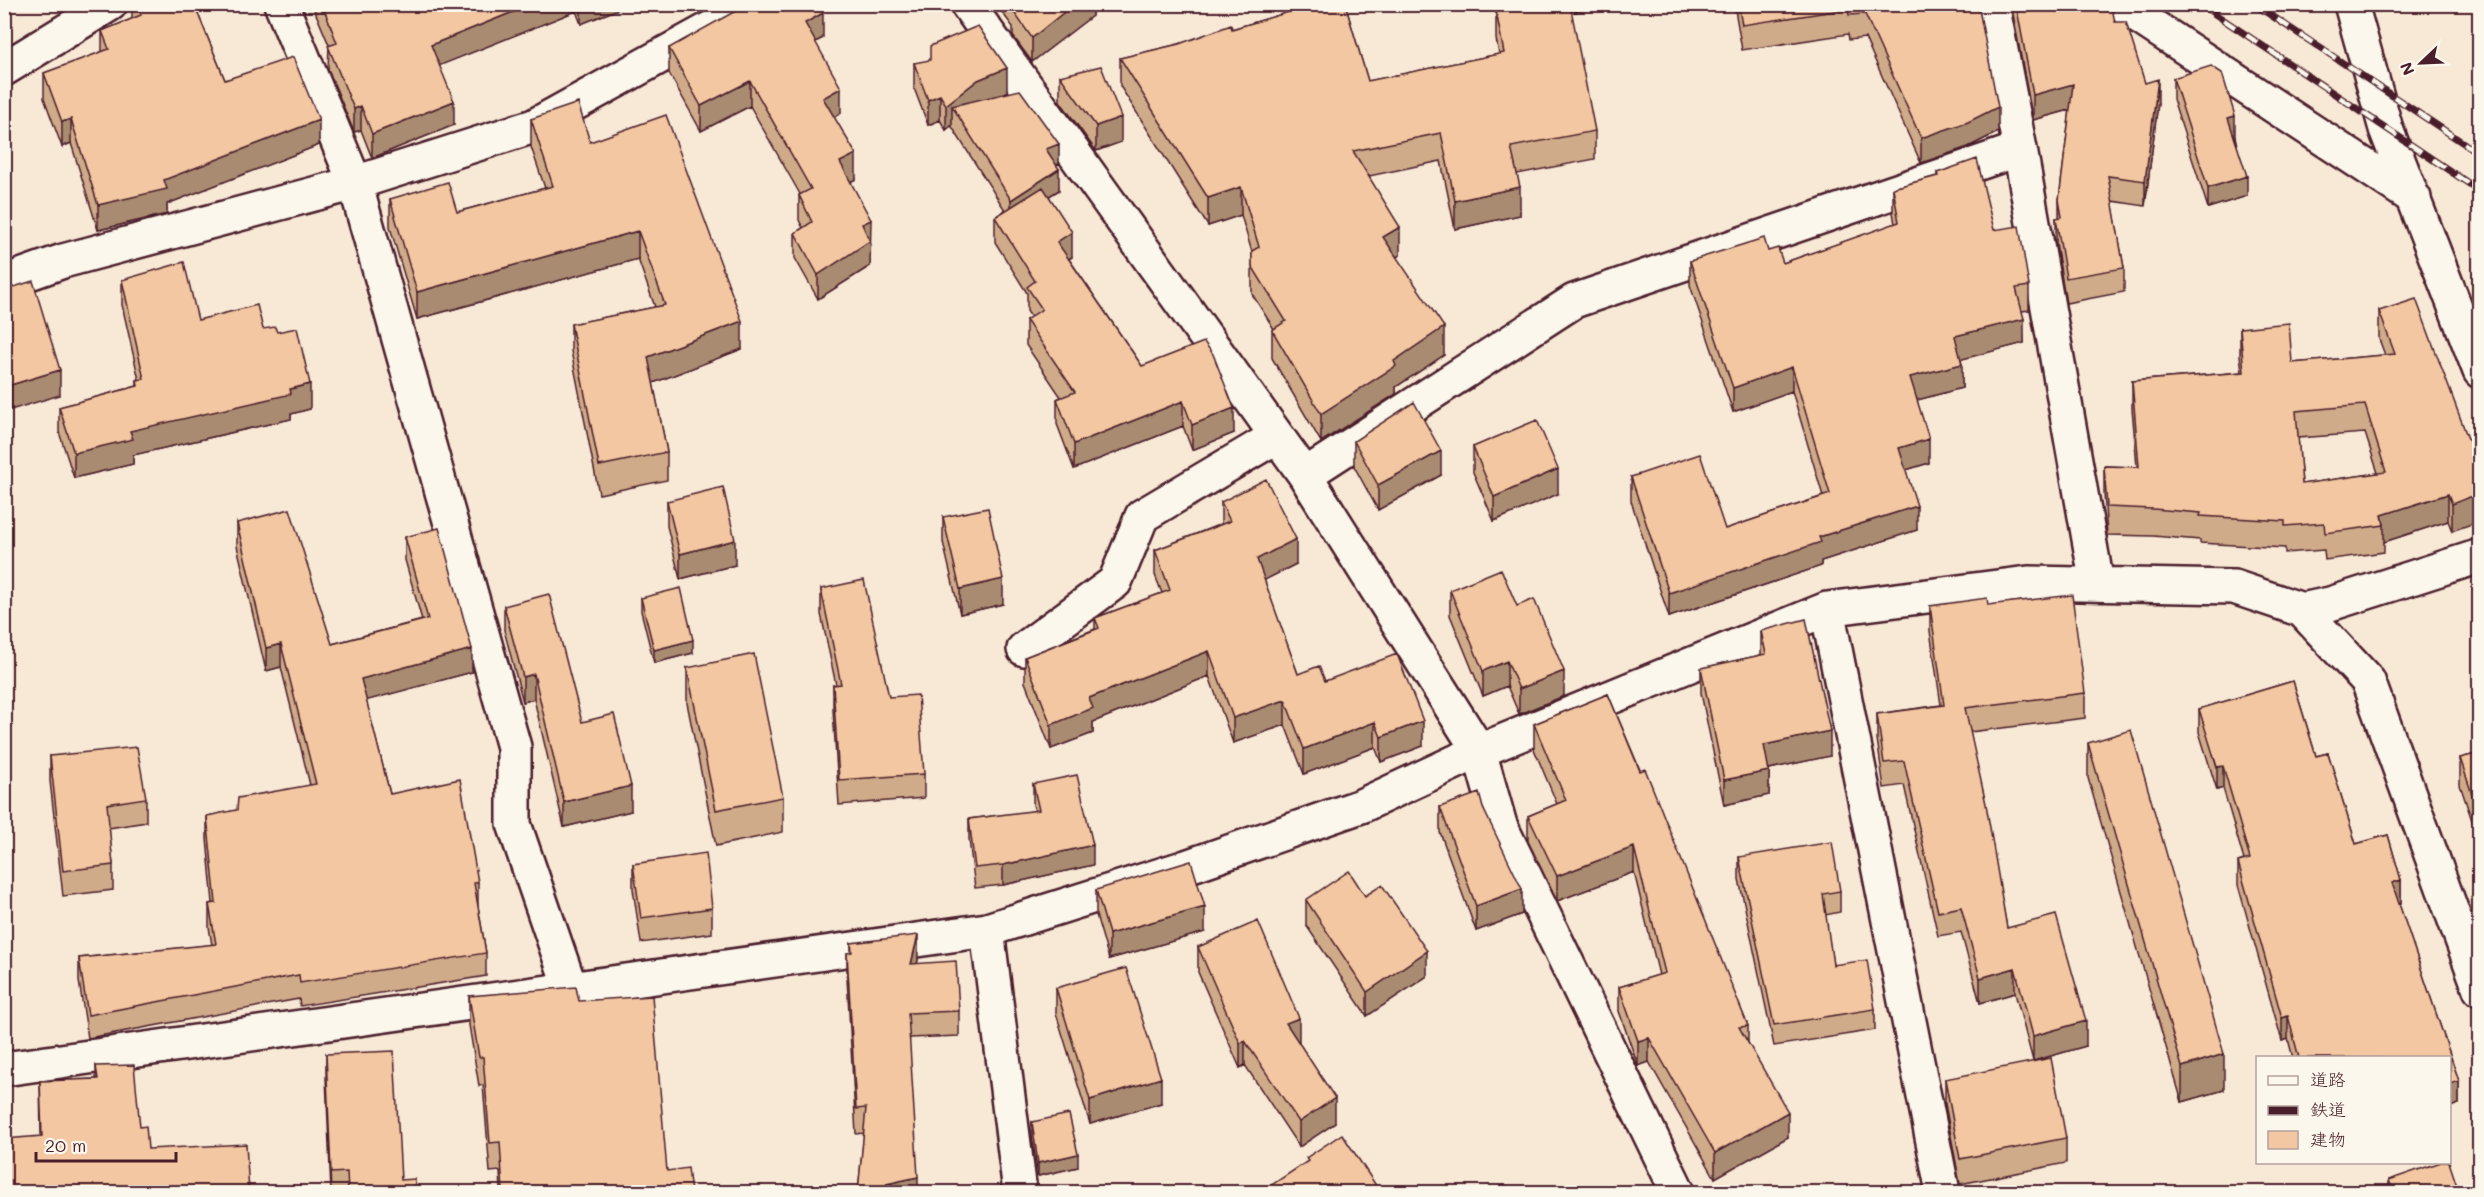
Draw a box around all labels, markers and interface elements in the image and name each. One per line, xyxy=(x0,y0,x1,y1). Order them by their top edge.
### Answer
north arrow xyxy=(2391,33,2451,93)
text: N xyxy=(2395,59,2419,79)
legend xyxy=(2256,1056,2451,1164)
text: 道路 xyxy=(2310,1067,2346,1091)
text: 鉄道 xyxy=(2310,1097,2346,1121)
scale bar xyxy=(36,1125,176,1163)
text: 建物 xyxy=(2310,1127,2346,1151)
text: 20 m xyxy=(45,1133,86,1157)

